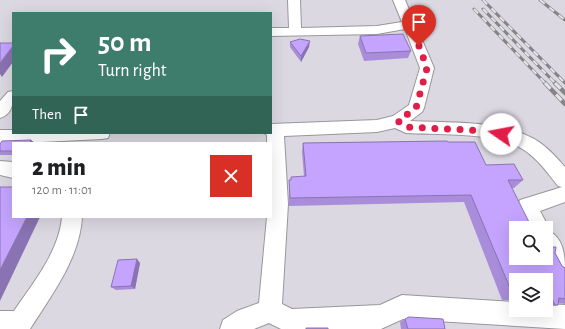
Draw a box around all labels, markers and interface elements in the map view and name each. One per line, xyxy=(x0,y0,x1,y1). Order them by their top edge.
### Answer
pin xyxy=(402,5,436,46)
icon: arrive xyxy=(408,11,430,33)
icon: right xyxy=(32,28,84,80)
text: 50 m xyxy=(98,29,152,57)
text: Turn right xyxy=(98,62,167,80)
icon: arrive xyxy=(70,104,92,126)
text: Then xyxy=(32,107,62,122)
position arrow xyxy=(480,113,522,155)
button: close xyxy=(210,155,252,197)
text: 2 min xyxy=(32,156,86,180)
text: 120 m · 11:01 xyxy=(32,184,92,197)
map controls xyxy=(509,221,553,317)
button: search xyxy=(509,221,553,265)
button: layers xyxy=(509,273,553,317)

